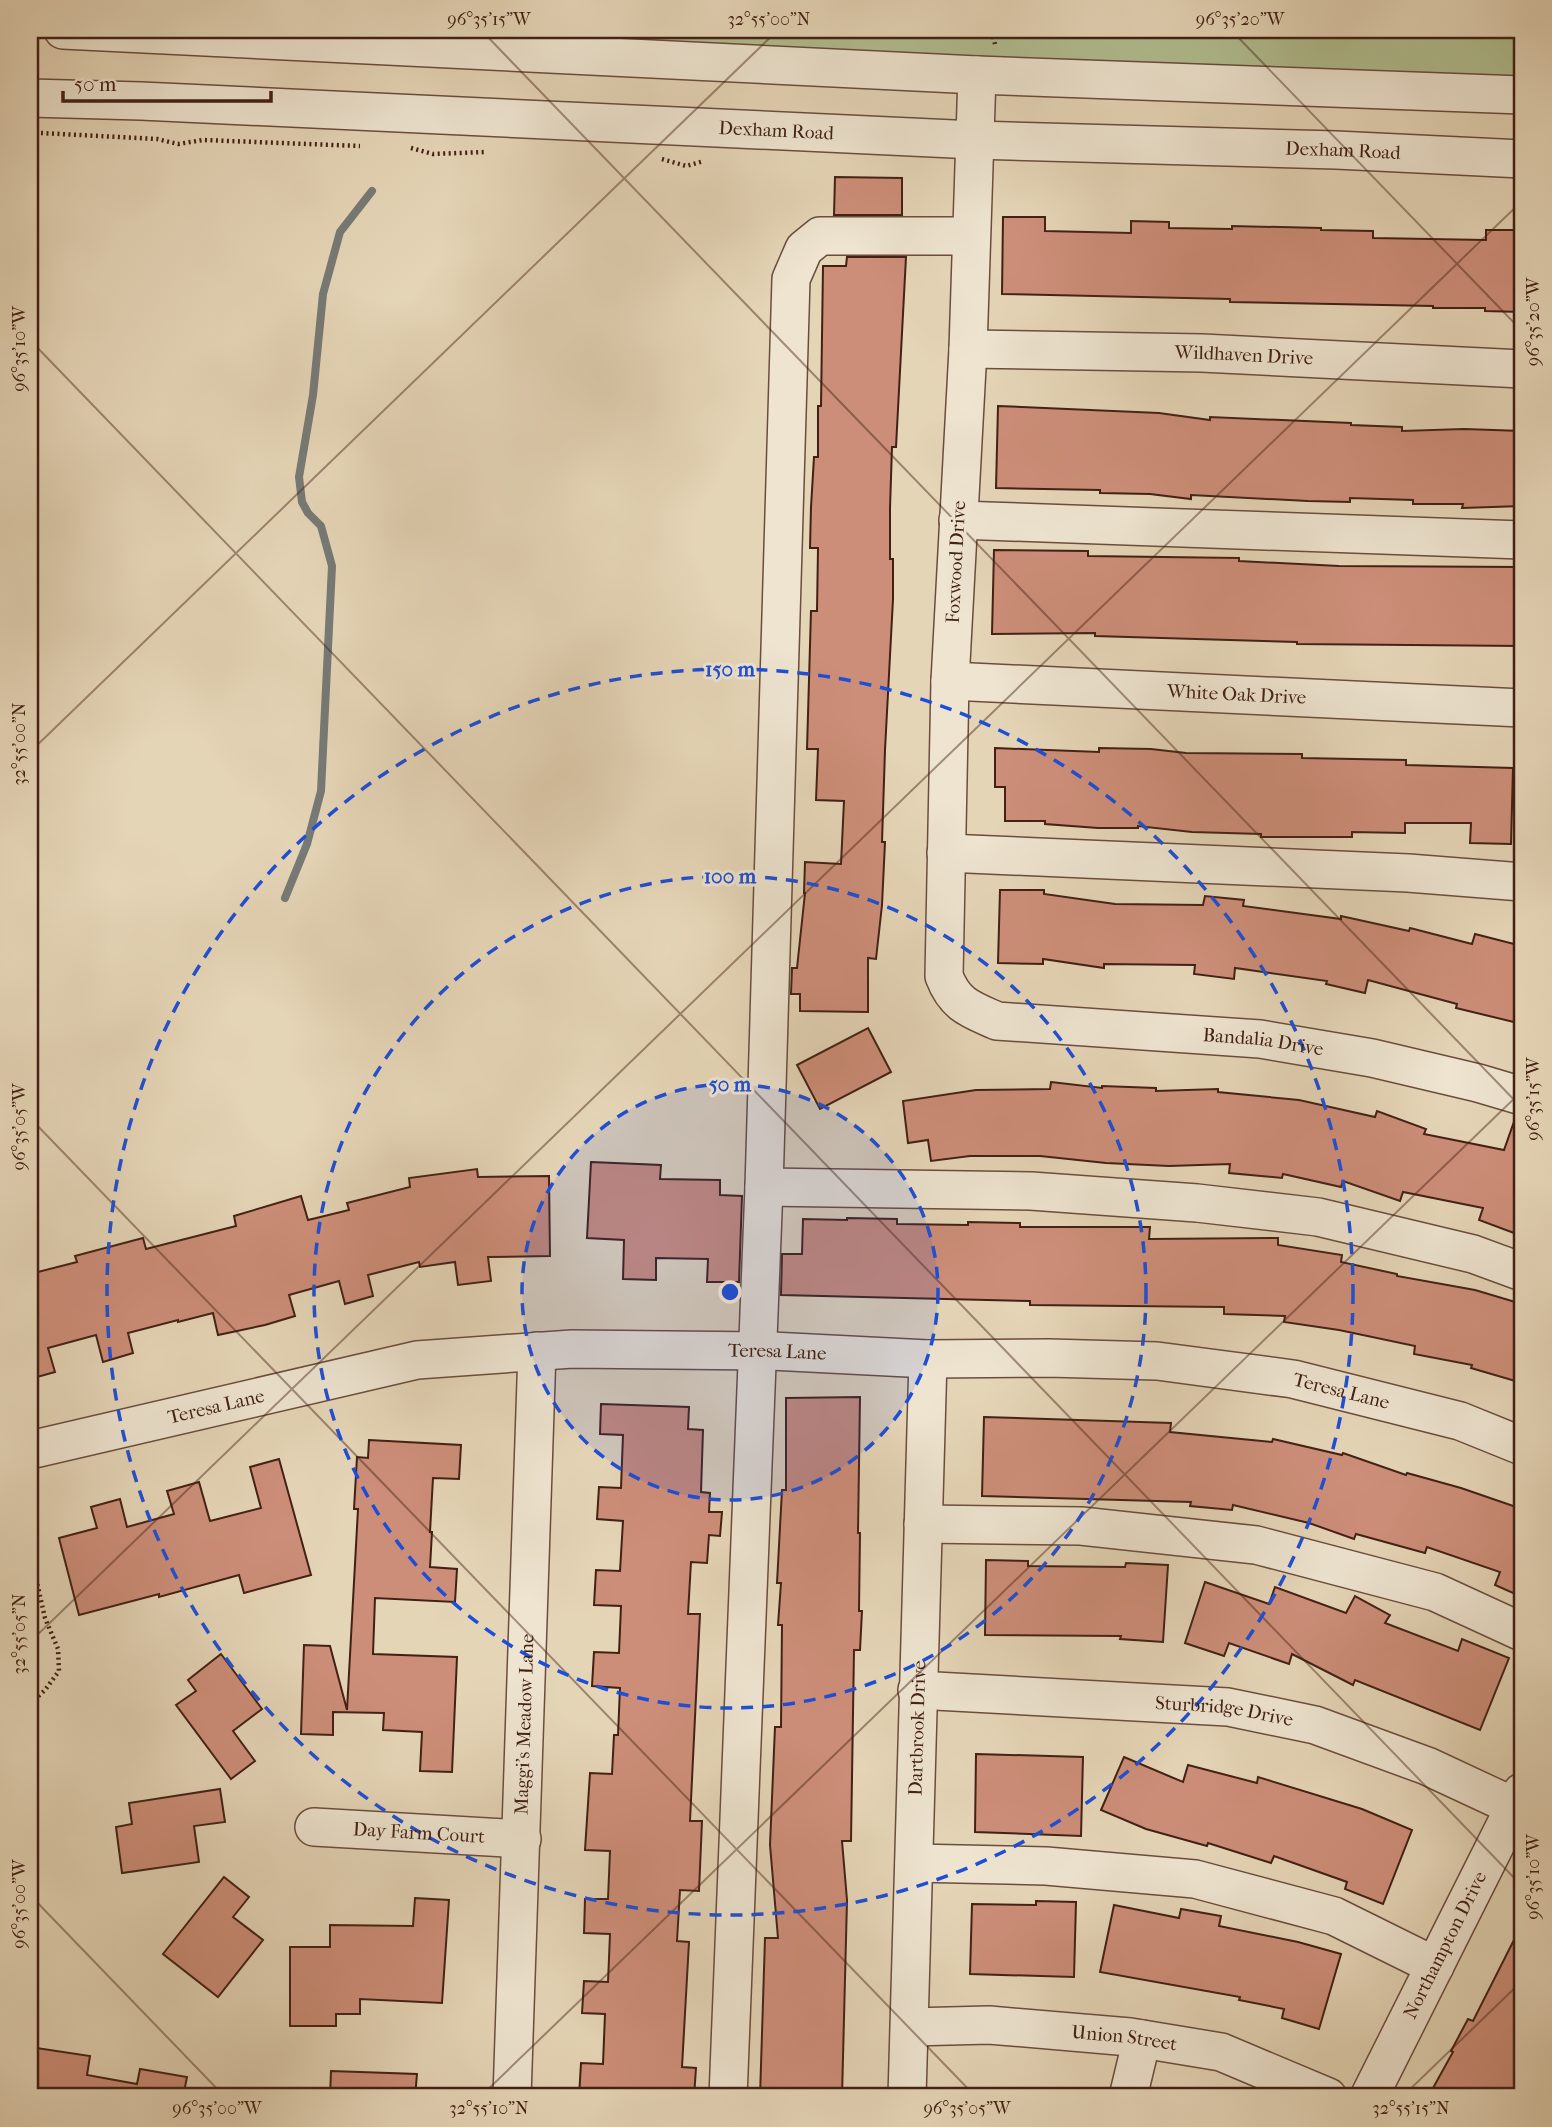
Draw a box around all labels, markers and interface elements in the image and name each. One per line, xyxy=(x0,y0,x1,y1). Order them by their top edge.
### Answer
text: 96°35'15"W xyxy=(447,9,532,30)
text: 32°55'00"N xyxy=(727,9,811,30)
text: 96°35'20"W xyxy=(1196,9,1286,30)
scale bar xyxy=(63,60,271,104)
text: 50 m xyxy=(74,72,117,96)
street label: Dexham Road xyxy=(718,117,835,144)
street label: Dexham Road xyxy=(1285,138,1402,164)
text: 96°35'20"W xyxy=(1523,276,1544,366)
text: 96°35'10"W xyxy=(9,305,30,392)
street label: Wildhaven Drive xyxy=(1173,342,1314,370)
street label: Foxwood Drive xyxy=(942,500,970,624)
text: 150 m xyxy=(705,657,756,681)
street label: White Oak Drive xyxy=(1166,680,1307,709)
text: 32°55'00"N xyxy=(9,702,30,786)
text: 100 m xyxy=(704,864,757,888)
street label: Bandalia Drive xyxy=(1202,1024,1325,1061)
text: 96°35'15"W xyxy=(1523,1056,1544,1141)
text: 50 m xyxy=(709,1072,752,1096)
text: 96°35'05"W xyxy=(9,1082,30,1171)
centre of rings xyxy=(718,1280,742,1304)
street label: Teresa Lane xyxy=(728,1340,827,1365)
street label: Teresa Lane xyxy=(1291,1368,1392,1414)
street label: Teresa Lane xyxy=(166,1385,267,1429)
text: 32°55'05"N xyxy=(9,1593,30,1674)
street label: Maggi's Meadow Lane xyxy=(510,1633,539,1815)
street label: Dartbrook Drive xyxy=(905,1660,930,1796)
street label: Sturbridge Drive xyxy=(1154,1692,1295,1731)
street label: Day Farm Court xyxy=(352,1818,486,1848)
text: 96°35'10"W xyxy=(1523,1833,1544,1920)
text: 96°35'00"W xyxy=(9,1858,30,1949)
street label: Northampton Drive xyxy=(1399,1868,1491,2022)
street label: Union Street xyxy=(1071,2021,1179,2056)
text: 96°35'00"W xyxy=(172,2098,263,2119)
text: 32°55'10"N xyxy=(449,2098,529,2119)
text: 96°35'05"W xyxy=(923,2098,1012,2119)
text: 32°55'15"N xyxy=(1372,2098,1450,2119)

